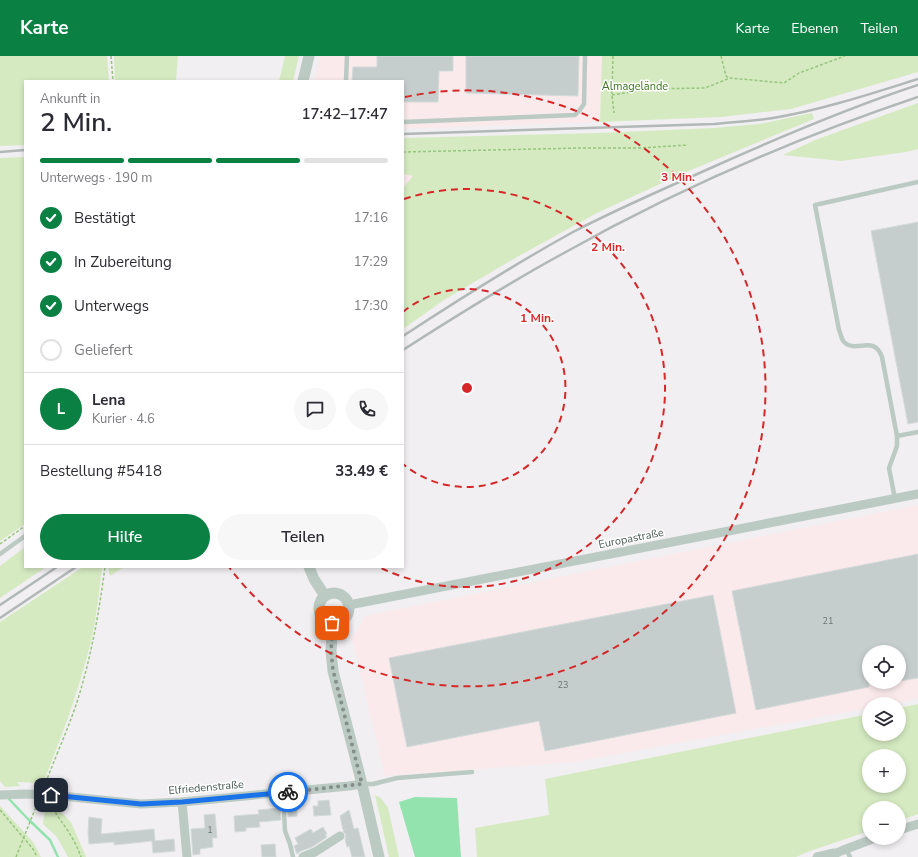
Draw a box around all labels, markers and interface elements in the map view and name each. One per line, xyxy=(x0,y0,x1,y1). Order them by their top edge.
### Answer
text: Karte xyxy=(20,15,69,41)
text: Karte xyxy=(736,19,769,38)
text: Ebenen xyxy=(791,19,838,38)
text: Teilen xyxy=(860,19,898,38)
park label: Almagelände xyxy=(602,79,668,94)
text: Ankunft in xyxy=(40,90,100,108)
text: 17:42–17:47 xyxy=(301,104,388,124)
text: 2 Min. xyxy=(40,105,112,140)
text: Unterwegs · 190 m xyxy=(40,169,152,187)
text: 3 Min. xyxy=(661,169,695,185)
icon: check xyxy=(40,207,62,229)
text: Bestätigt xyxy=(74,208,135,228)
text: 17:16 xyxy=(354,209,388,227)
text: 2 Min. xyxy=(591,239,625,255)
icon: check xyxy=(40,251,62,273)
text: In Zubereitung xyxy=(74,252,172,272)
text: 17:29 xyxy=(354,253,388,271)
icon: check xyxy=(40,295,62,317)
text: Unterwegs xyxy=(74,296,149,316)
text: 17:30 xyxy=(354,297,388,315)
text: 1 Min. xyxy=(520,310,554,326)
text: Geliefert xyxy=(74,340,133,360)
centre of rings xyxy=(460,381,474,395)
button: chat xyxy=(294,388,336,430)
button: phone xyxy=(346,388,388,430)
text: Lena xyxy=(92,390,125,410)
text: L xyxy=(57,399,65,419)
text: Kurier · 4.6 xyxy=(92,410,155,428)
text: Bestellung #5418 xyxy=(40,461,162,481)
text: 33.49 € xyxy=(335,461,388,481)
button: Hilfe xyxy=(40,514,210,560)
button: Teilen xyxy=(218,514,388,560)
street label: Europastraße xyxy=(597,525,665,552)
pin xyxy=(315,606,349,640)
icon: bag xyxy=(321,612,343,634)
house number: 21 xyxy=(823,615,833,627)
map controls xyxy=(862,645,906,845)
button: locate xyxy=(862,645,906,689)
house number: 23 xyxy=(558,679,568,691)
button: layers xyxy=(862,697,906,741)
button: + xyxy=(862,749,906,793)
courier xyxy=(268,772,308,812)
street label: Elfriedenstraße xyxy=(168,777,244,798)
pin xyxy=(34,778,68,812)
icon: bike xyxy=(277,781,299,803)
icon: home xyxy=(40,784,62,806)
button: − xyxy=(862,801,906,845)
house number: 1 xyxy=(207,824,213,836)

